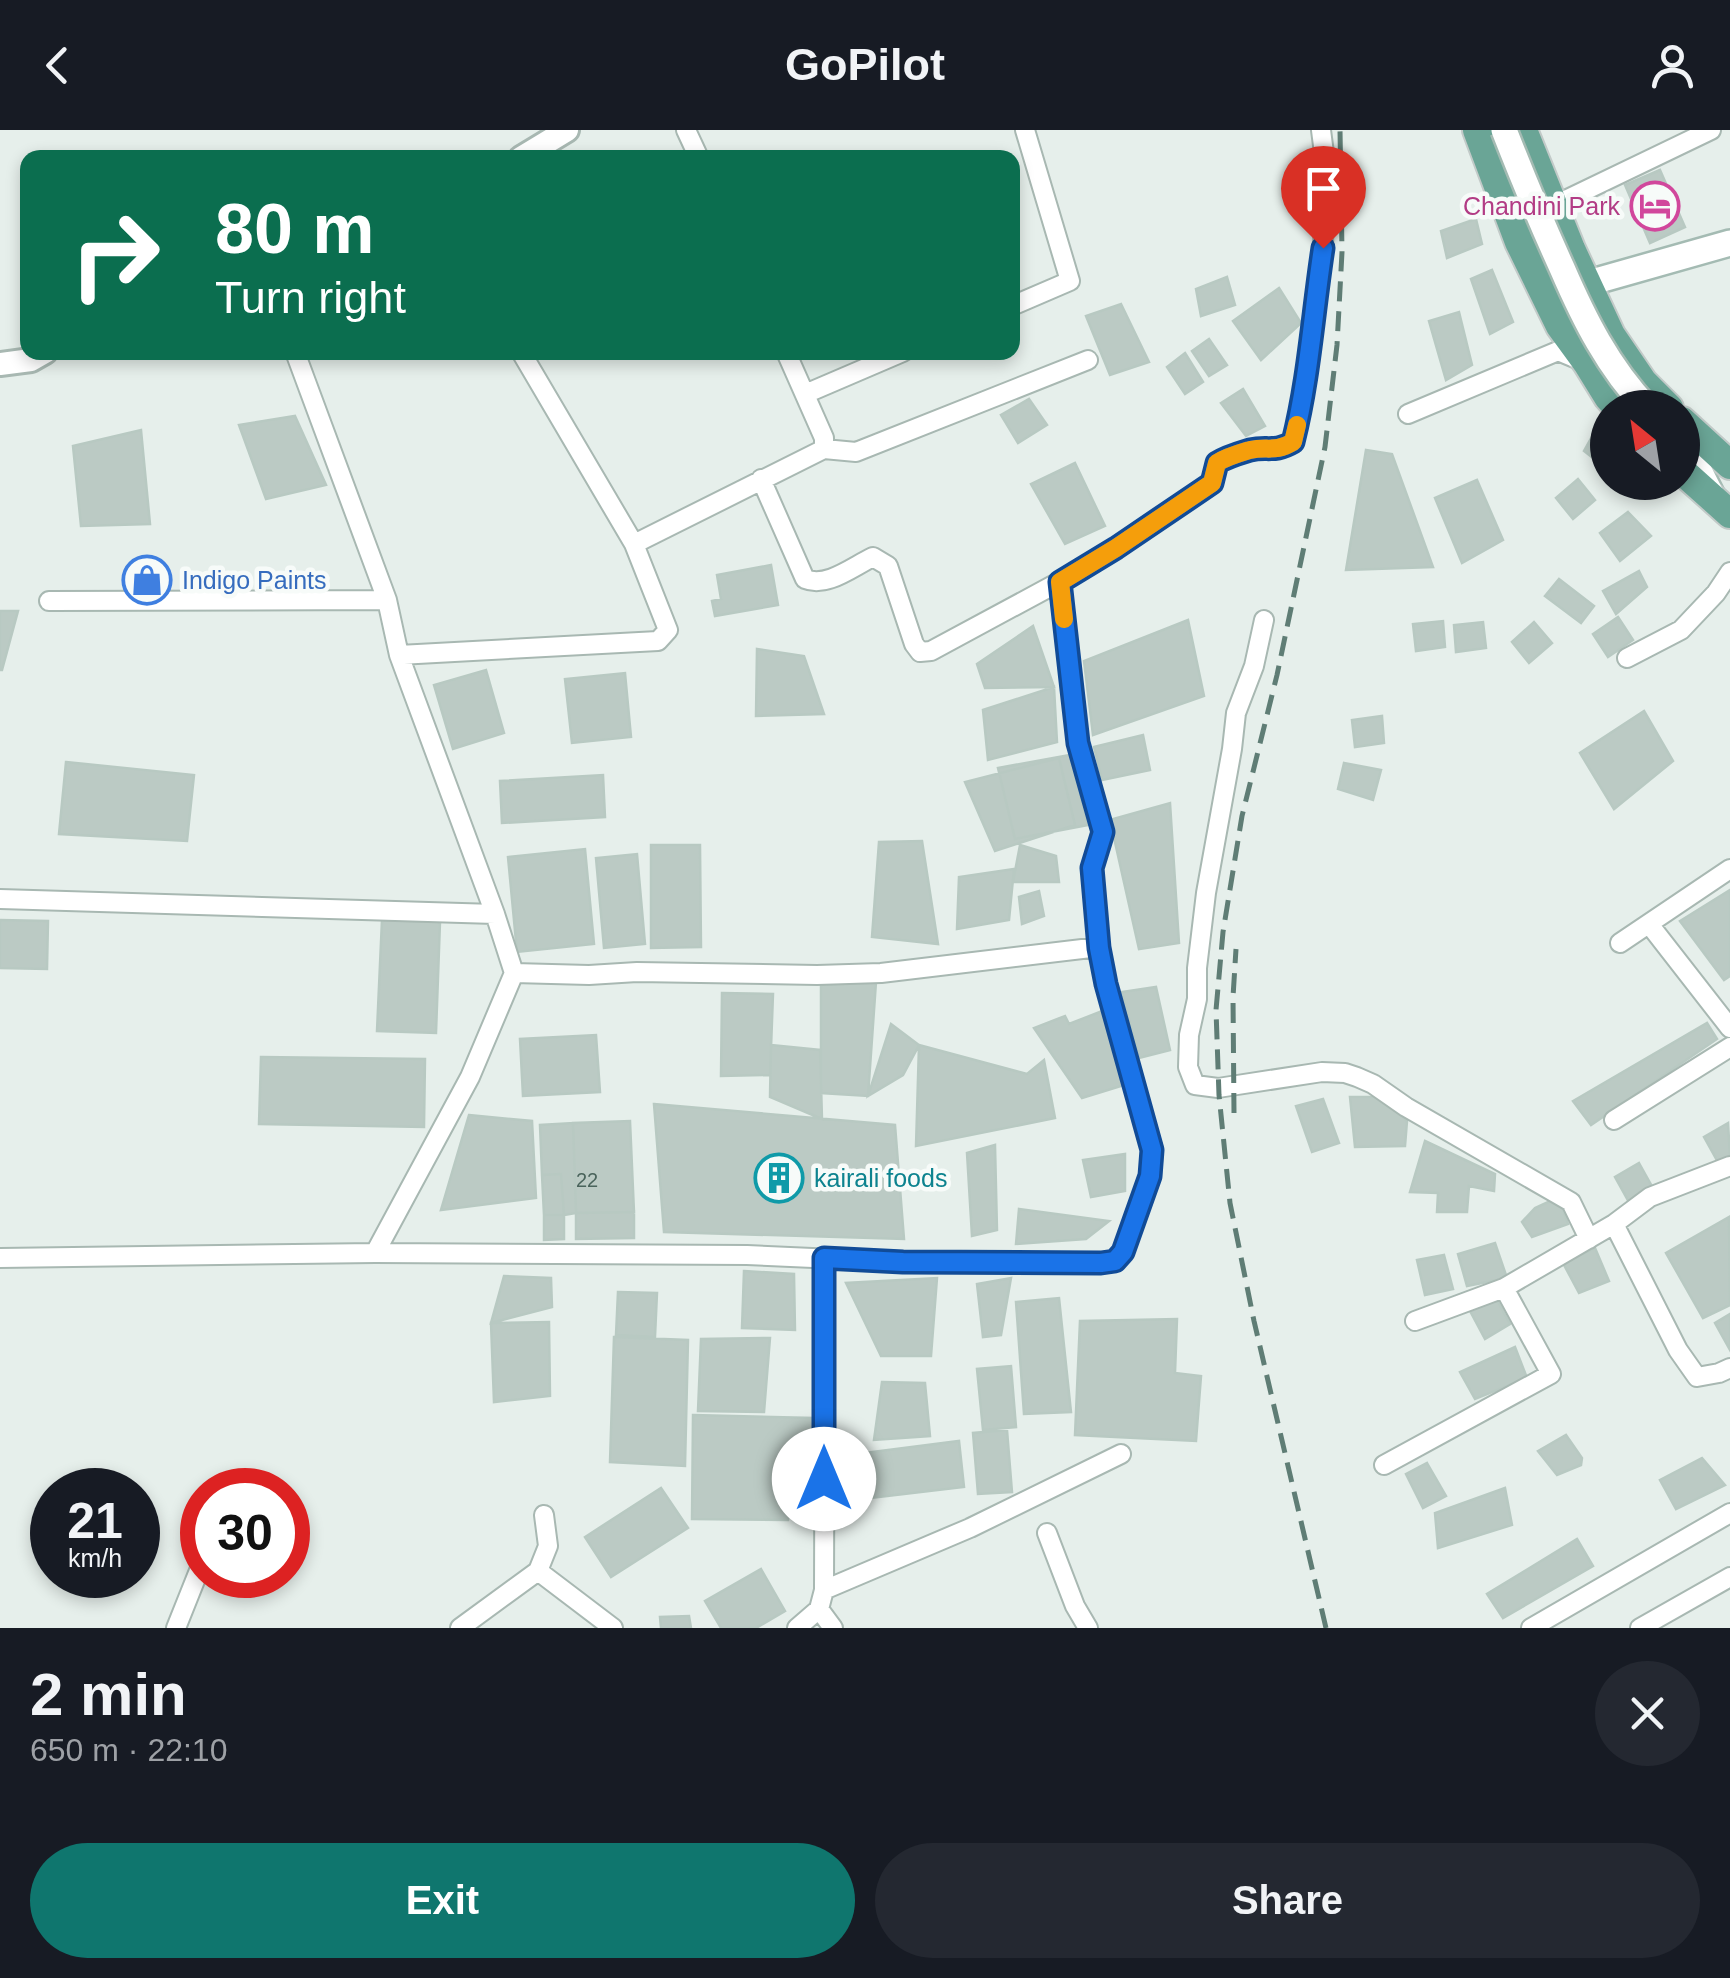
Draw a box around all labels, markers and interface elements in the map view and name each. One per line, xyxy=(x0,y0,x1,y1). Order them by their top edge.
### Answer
icon: back xyxy=(30,38,85,93)
icon: person xyxy=(1645,38,1700,93)
text: GoPilot xyxy=(785,39,945,90)
pin xyxy=(1281,146,1366,249)
icon: arrive xyxy=(1296,161,1351,216)
hotel icon: Chandini Park xyxy=(1629,180,1681,232)
icon: right xyxy=(50,190,180,320)
text: 80 m xyxy=(215,190,375,268)
place label: Chandini Park xyxy=(1463,192,1621,220)
text: Turn right xyxy=(215,272,406,323)
north arrow xyxy=(1590,390,1700,500)
map controls xyxy=(1590,390,1700,500)
shop icon: Indigo Paints xyxy=(121,554,173,606)
place label: Indigo Paints xyxy=(182,566,327,594)
building icon: kairali foods xyxy=(753,1152,805,1204)
place label: kairali foods xyxy=(814,1164,947,1192)
house number: 22 xyxy=(576,1169,598,1191)
position arrow xyxy=(772,1427,876,1531)
speed limit sign: 30 xyxy=(180,1468,310,1598)
text: 21 xyxy=(67,1493,123,1549)
text: km/h xyxy=(68,1544,122,1572)
text: 2 min xyxy=(30,1661,187,1728)
button: close xyxy=(1595,1661,1700,1766)
text: 650 m · 22:10 xyxy=(30,1732,227,1768)
button: Exit xyxy=(30,1843,855,1958)
button: Share xyxy=(875,1843,1700,1958)

